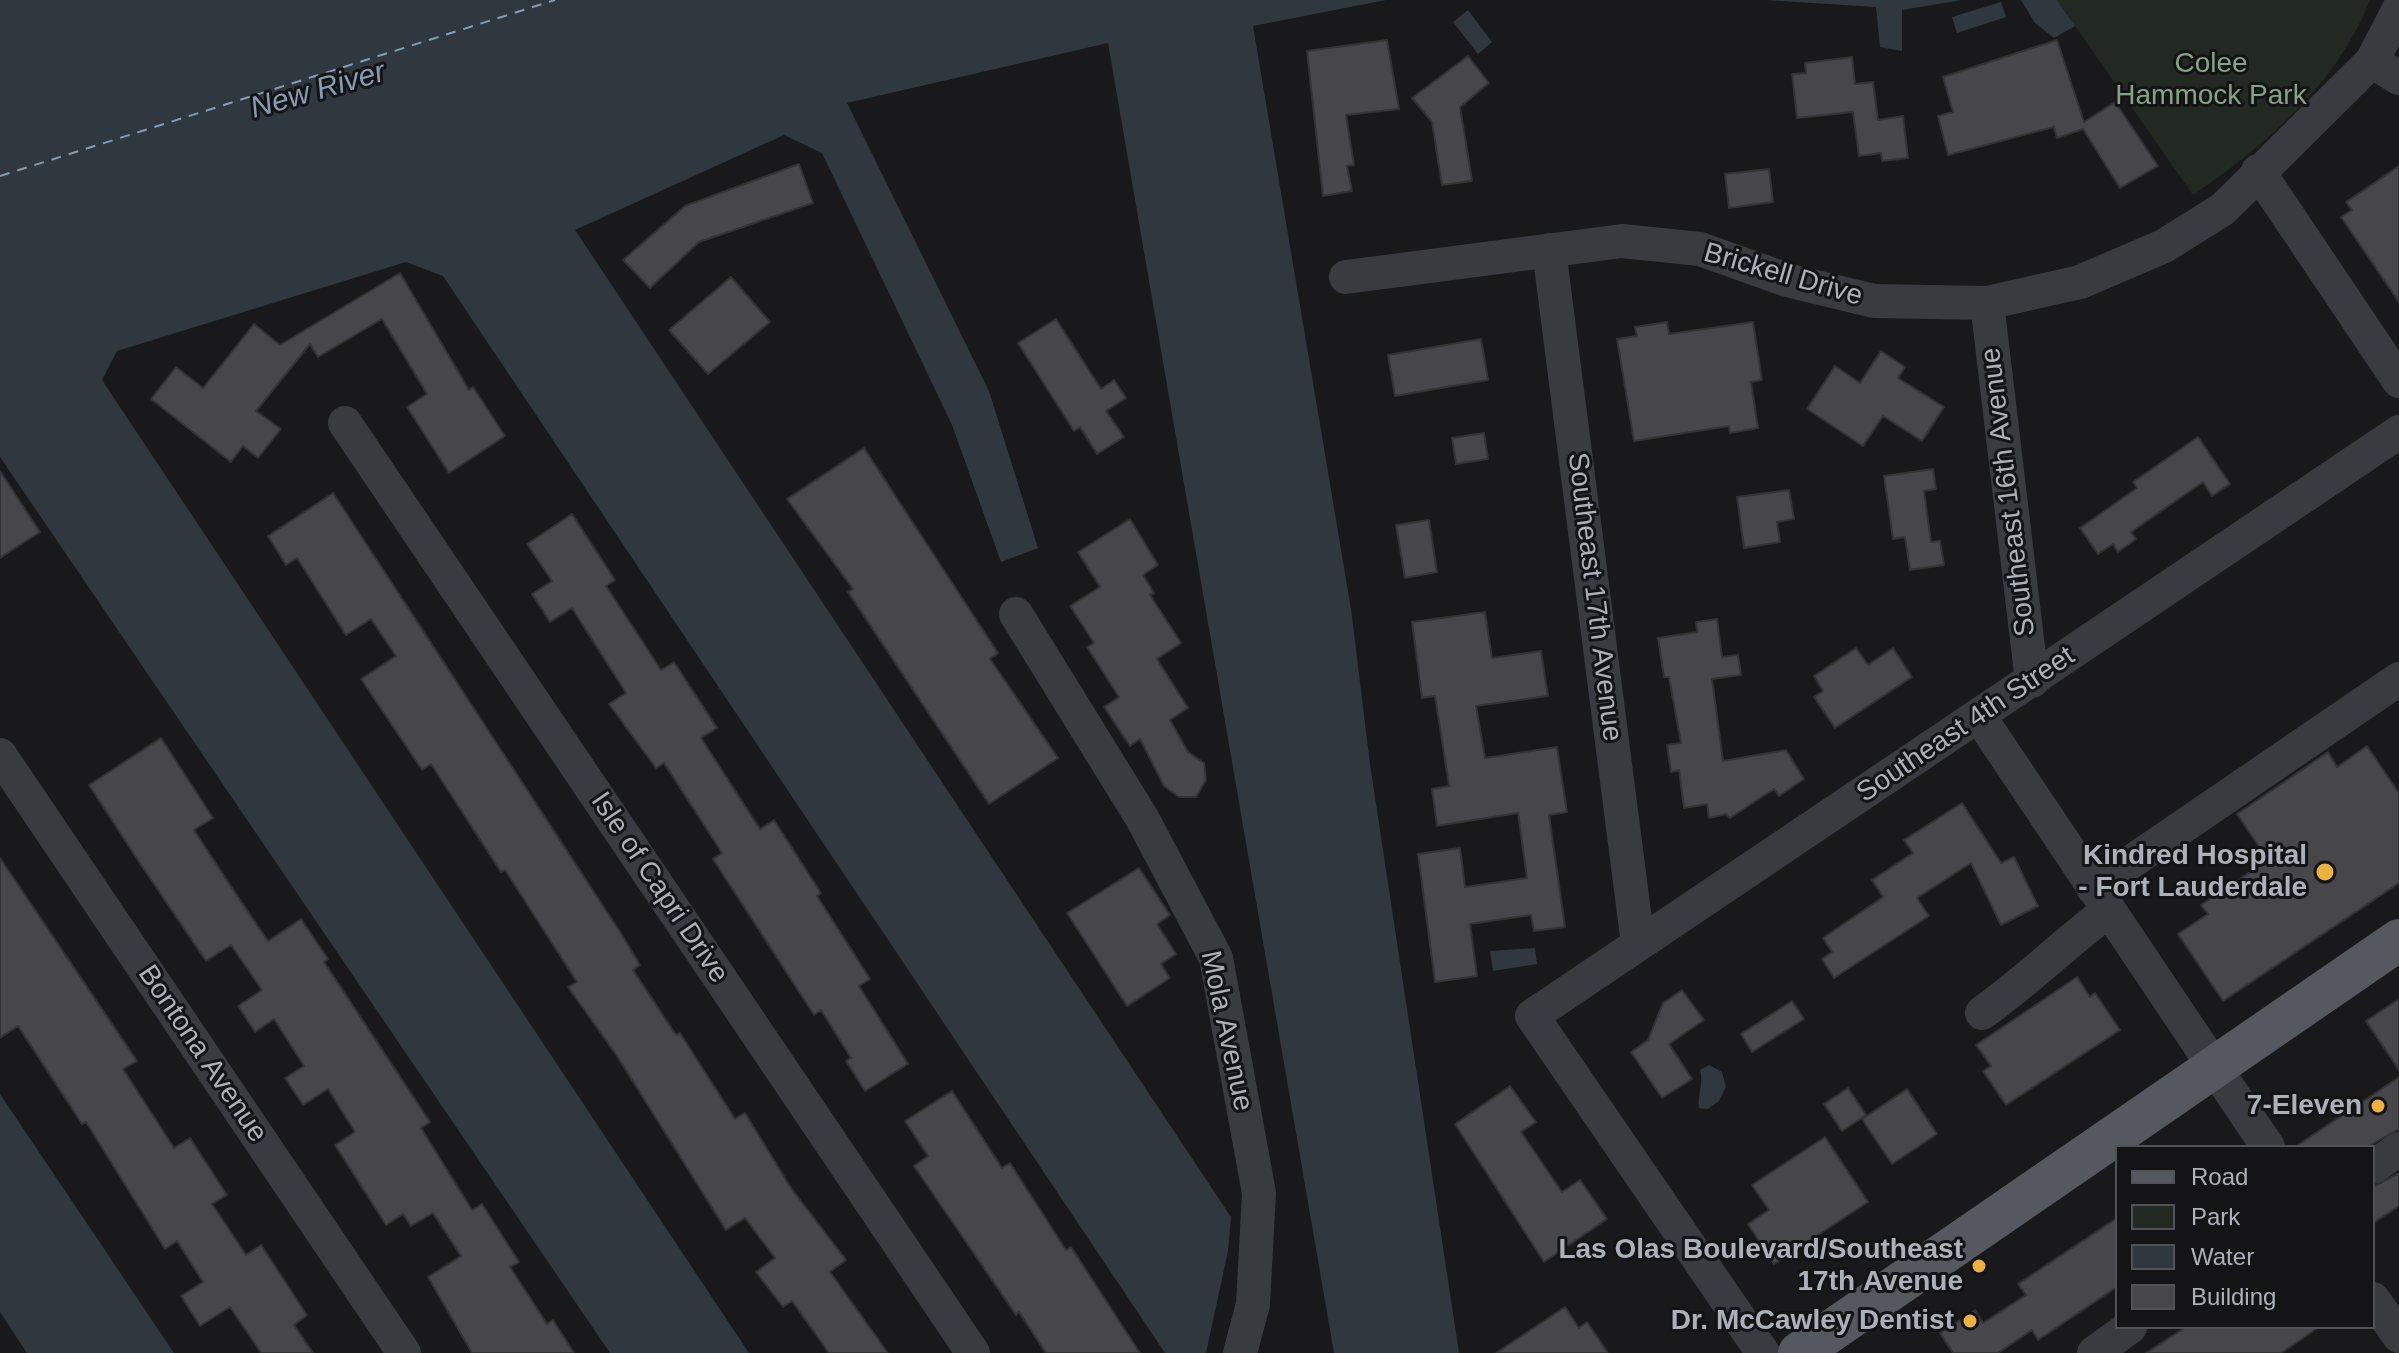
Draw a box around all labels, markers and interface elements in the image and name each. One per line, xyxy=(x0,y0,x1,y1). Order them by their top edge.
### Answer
park label: Colee Hammock Park xyxy=(2115,47,2307,113)
water label: New River xyxy=(247,55,389,127)
street label: Brickell Drive xyxy=(1700,236,1866,314)
street label: Southeast 16th Avenue xyxy=(1975,346,2043,638)
street label: Southeast 17th Avenue xyxy=(1560,451,1628,743)
street label: Southeast 4th Street xyxy=(1851,640,2081,810)
street label: Isle of Capri Drive xyxy=(583,786,735,990)
place label: Kindred Hospital - Fort Lauderdale xyxy=(2078,839,2307,905)
marker: Kindred Hospital - Fort Lauderdale xyxy=(2314,861,2336,883)
street label: Mola Avenue xyxy=(1193,948,1259,1114)
street label: Bontona Avenue xyxy=(130,959,274,1149)
place label: 7-Eleven xyxy=(2247,1089,2362,1123)
marker: 7-Eleven xyxy=(2369,1097,2387,1115)
legend xyxy=(2115,1145,2375,1329)
text: Road xyxy=(2191,1163,2248,1190)
text: Park xyxy=(2191,1203,2240,1230)
place label: Las Olas Boulevard/Southeast 17th Avenue xyxy=(1558,1233,1963,1299)
text: Water xyxy=(2191,1243,2254,1270)
marker: Las Olas Boulevard/Southeast 17th Avenue xyxy=(1970,1257,1988,1275)
text: Building xyxy=(2191,1283,2276,1310)
place label: Dr. McCawley Dentist xyxy=(1671,1304,1954,1338)
marker: Dr. McCawley Dentist xyxy=(1961,1312,1979,1330)

